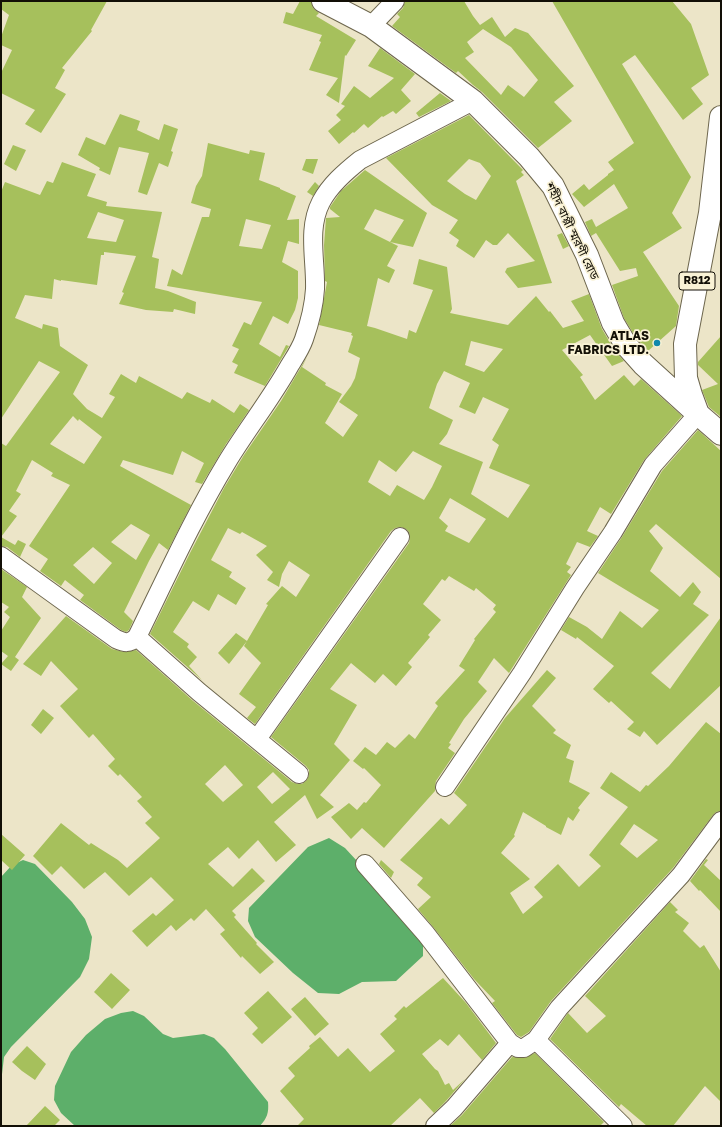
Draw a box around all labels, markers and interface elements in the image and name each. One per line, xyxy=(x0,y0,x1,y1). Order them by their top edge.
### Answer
street label: শহীদ বাপ্পী স্মরণী রোড xyxy=(542,180,602,282)
road number: R812 xyxy=(679,272,715,290)
place label: ATLAS FABRICS LTD. xyxy=(568,329,649,357)
marker: ATLAS FABRICS LTD. xyxy=(652,338,662,348)

